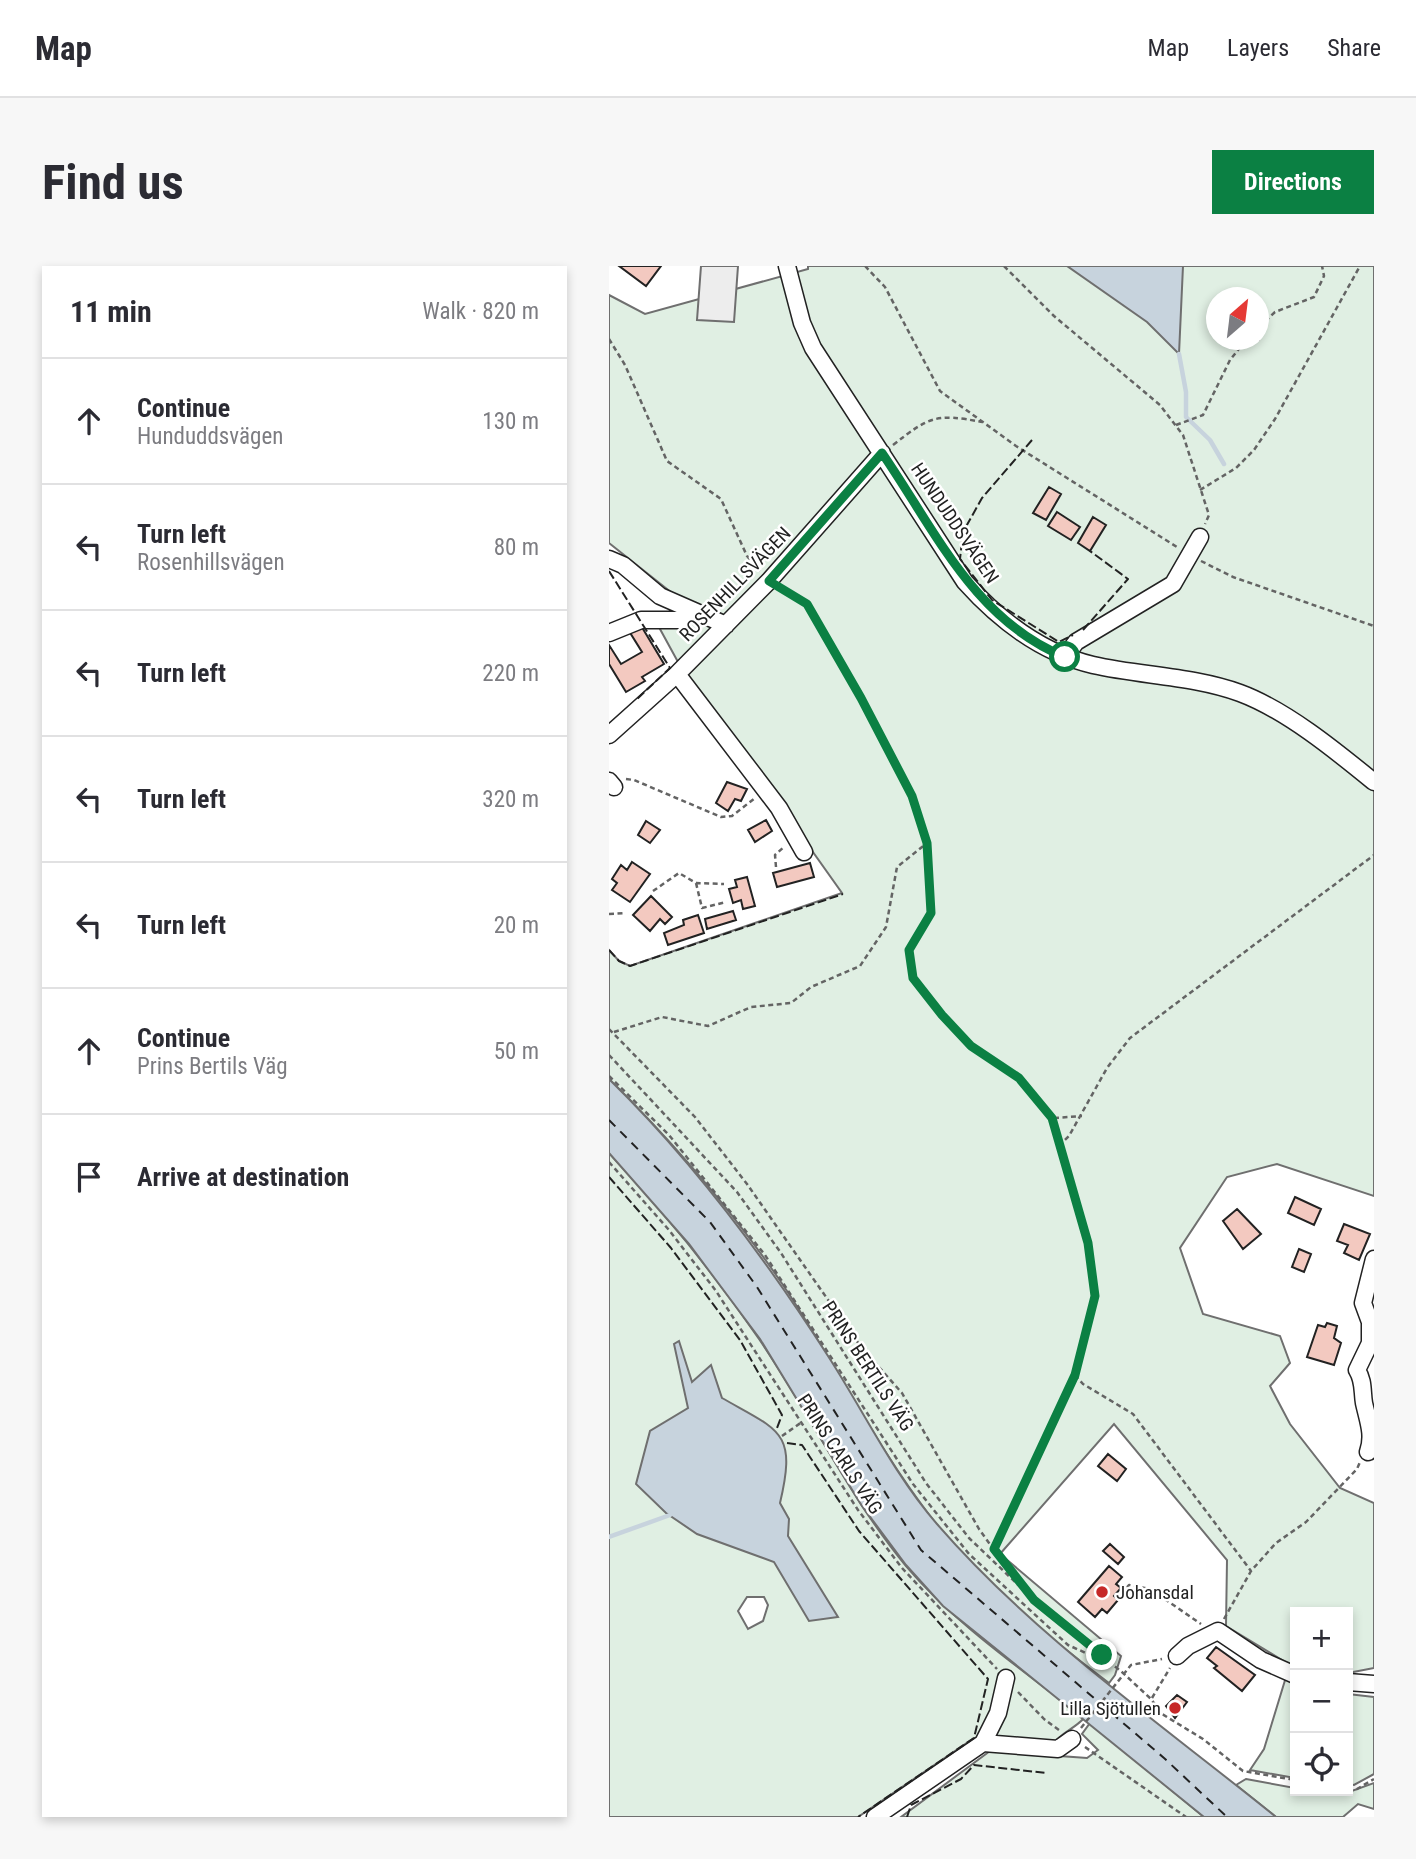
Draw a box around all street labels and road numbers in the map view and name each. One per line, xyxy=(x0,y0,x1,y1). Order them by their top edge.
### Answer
street label: HUNDUDDSVÄGEN xyxy=(906,458,1004,588)
street label: ROSENHILLSVÄGEN xyxy=(675,522,795,646)
street label: PRINS BERTILS VÄG xyxy=(817,1297,919,1435)
street label: PRINS CARLS VÄG xyxy=(793,1390,887,1518)

